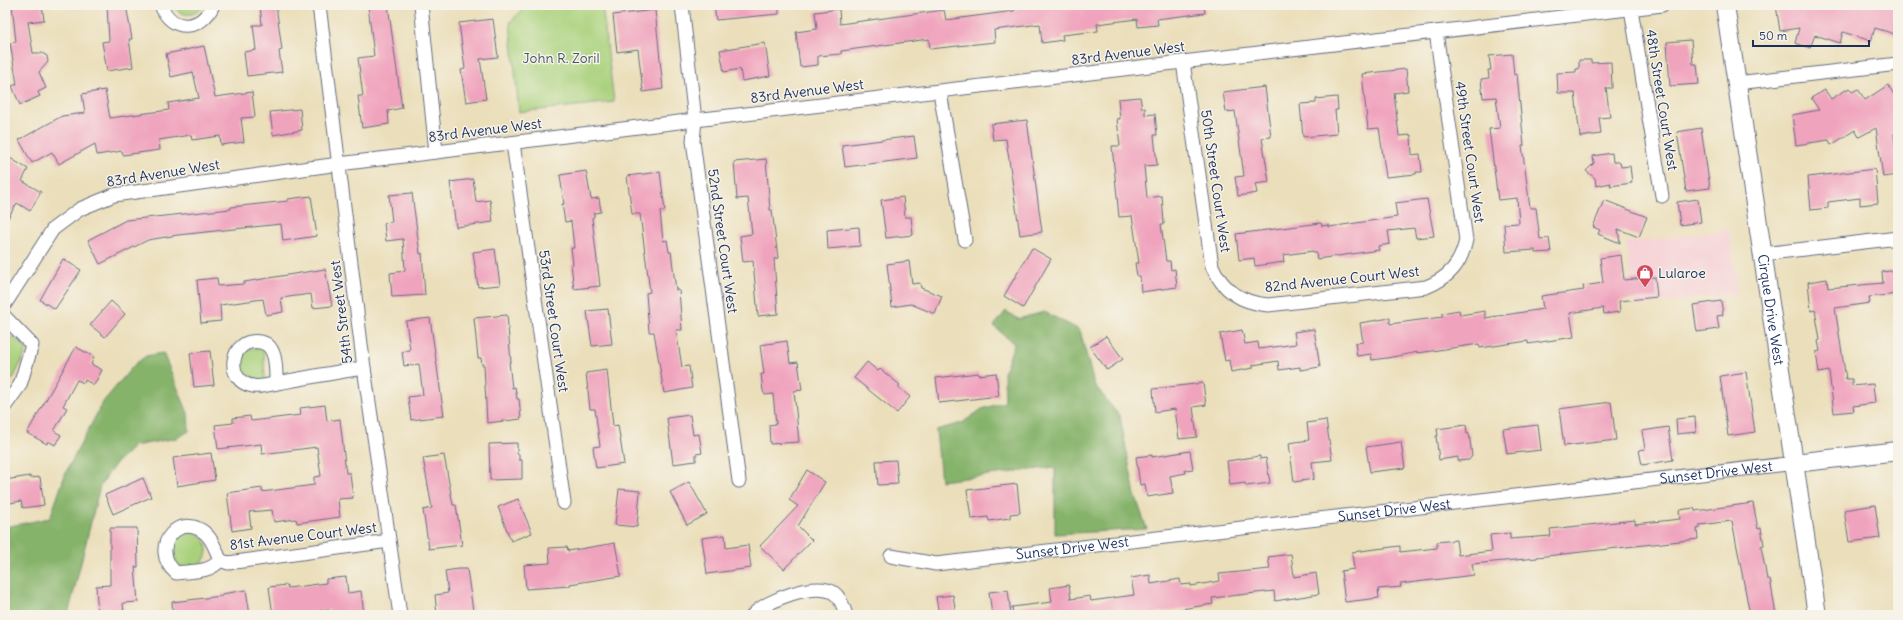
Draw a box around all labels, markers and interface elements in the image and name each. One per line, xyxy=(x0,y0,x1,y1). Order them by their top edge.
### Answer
scale bar xyxy=(1753,22,1869,48)
street label: 48th Street Court West xyxy=(1642,28,1682,172)
text: 50 m xyxy=(1759,28,1788,43)
street label: 83rd Avenue West xyxy=(1070,37,1186,69)
park label: John R. Zoril xyxy=(522,49,600,67)
street label: 83rd Avenue West xyxy=(749,75,865,107)
street label: 49th Street Court West xyxy=(1451,80,1489,224)
street label: 50th Street Court West xyxy=(1197,109,1235,254)
street label: 83rd Avenue West xyxy=(427,114,543,146)
street label: 83rd Avenue West xyxy=(105,155,221,191)
street label: 52nd Street Court West xyxy=(704,168,742,315)
street label: 53rd Street Court West xyxy=(535,249,573,394)
street label: Cirque Drive West xyxy=(1754,253,1788,367)
street label: 54th Street West xyxy=(326,259,356,365)
street label: 82nd Avenue Court West xyxy=(1264,262,1420,296)
shop icon: Lularoe xyxy=(1635,263,1655,288)
place label: Lularoe xyxy=(1658,264,1706,282)
street label: Sunset Drive West xyxy=(1659,457,1774,488)
street label: Sunset Drive West xyxy=(1337,495,1452,526)
street label: 81st Avenue Court West xyxy=(228,518,378,554)
street label: Sunset Drive West xyxy=(1015,532,1130,564)

